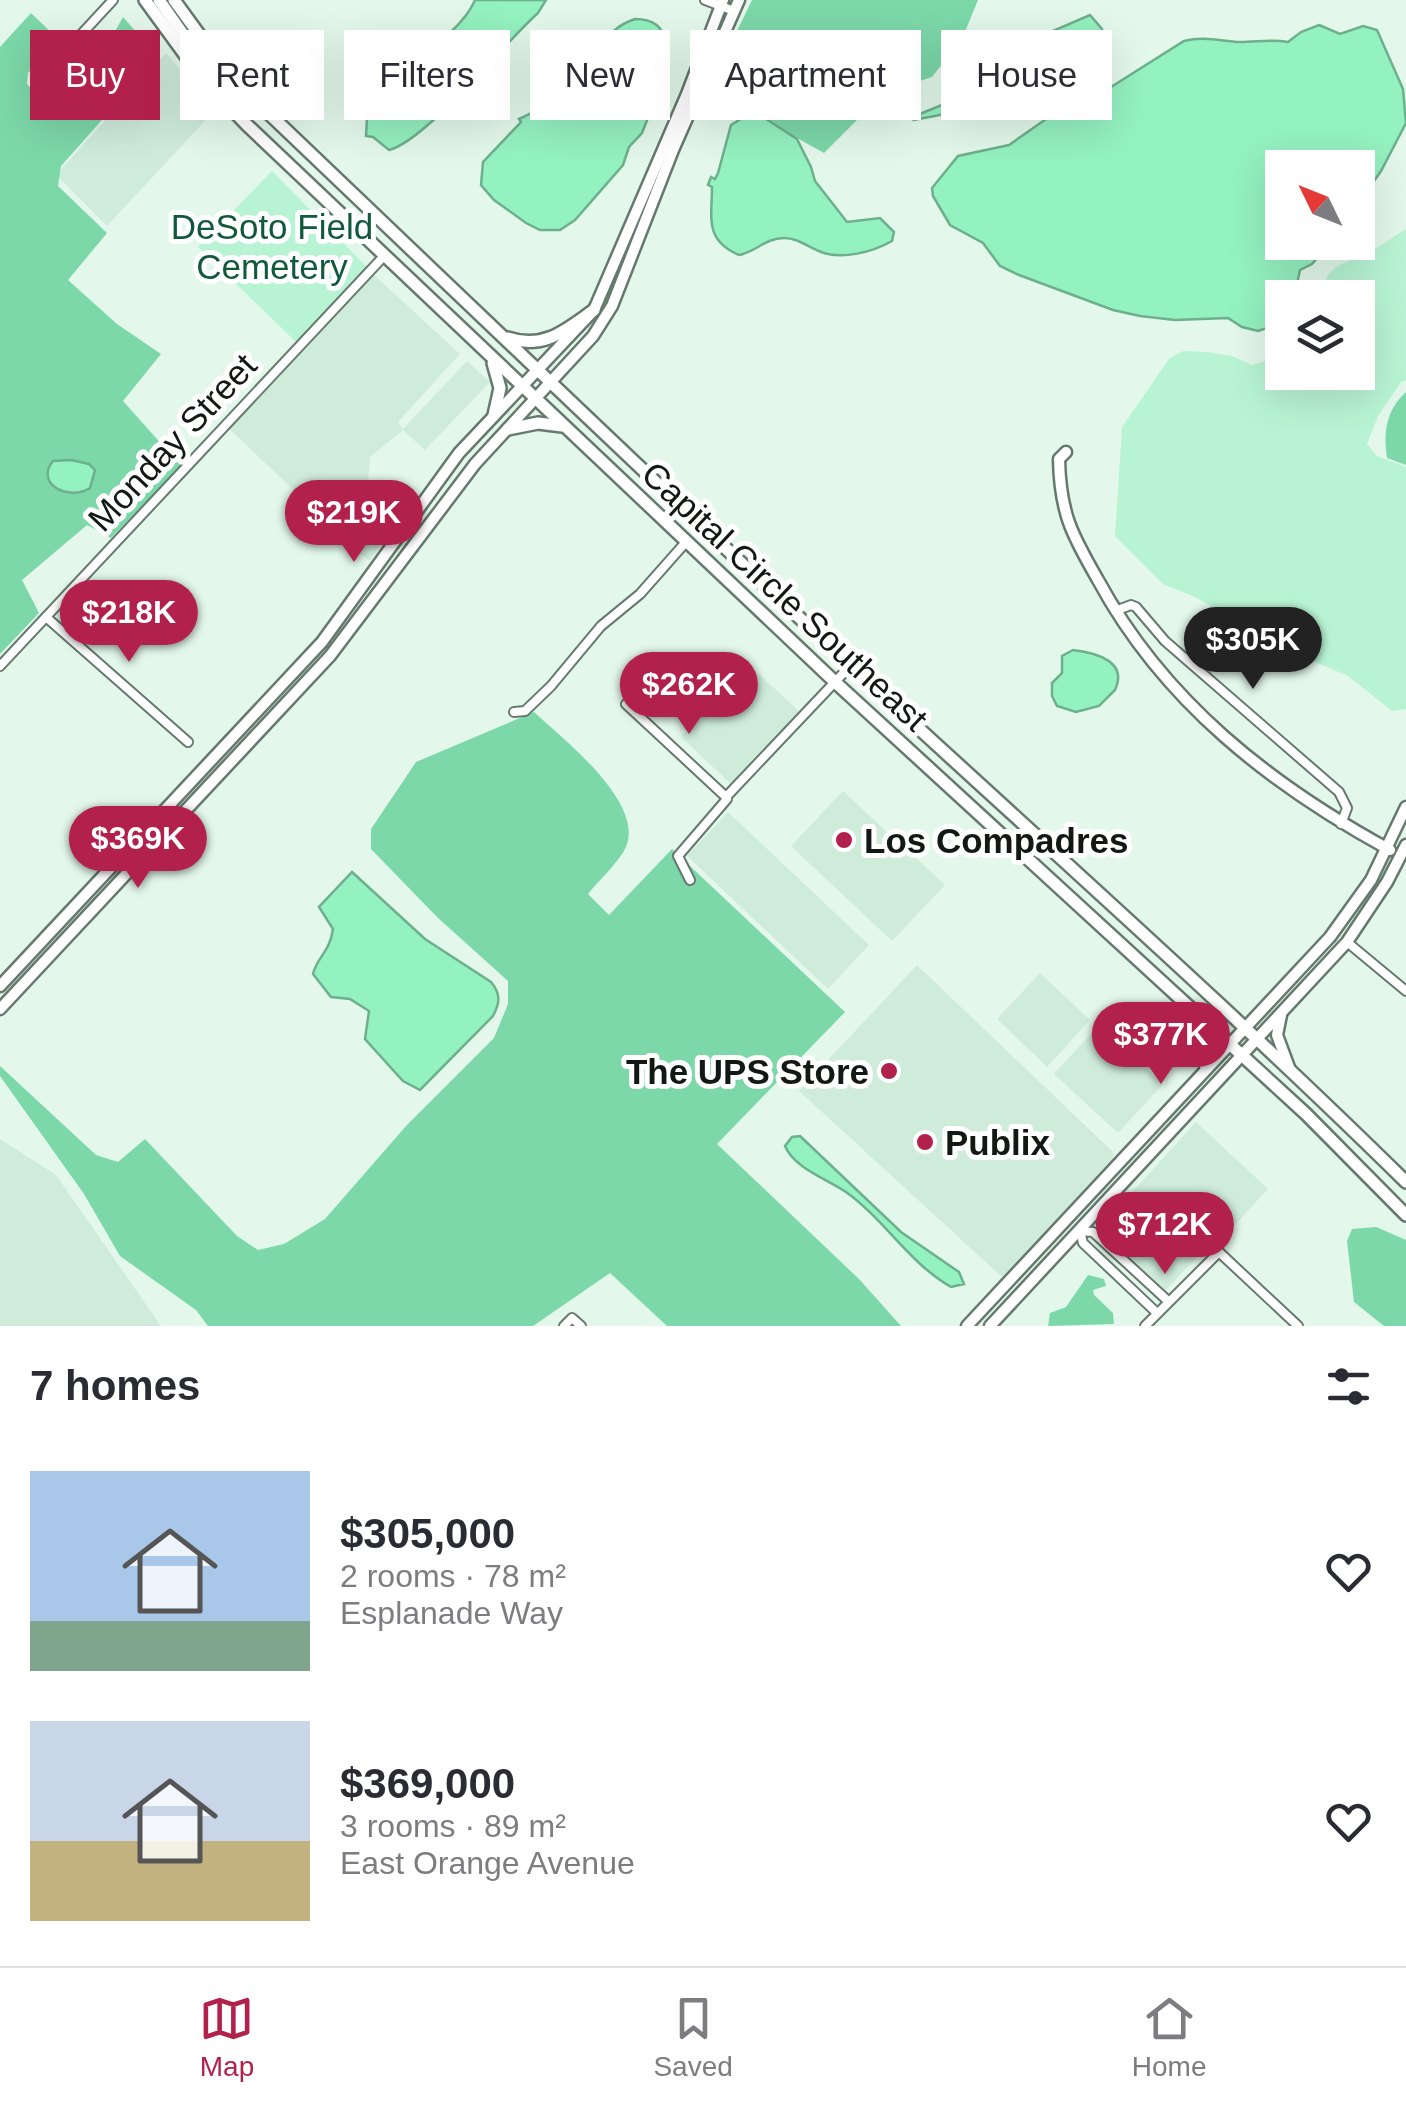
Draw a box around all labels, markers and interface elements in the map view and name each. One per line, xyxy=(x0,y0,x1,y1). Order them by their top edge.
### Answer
chip: Buy xyxy=(30,30,160,120)
chip: Rent xyxy=(180,30,324,120)
chip: Filters xyxy=(344,30,510,120)
chip: New xyxy=(530,30,670,120)
chip: Apartment xyxy=(690,30,921,120)
chip: House xyxy=(941,30,1112,120)
north arrow xyxy=(1265,150,1375,260)
map controls xyxy=(1265,150,1375,390)
park label: DeSoto Field Cemetery xyxy=(171,207,373,286)
button: layers xyxy=(1265,280,1375,390)
street label: Monday Street xyxy=(80,345,264,539)
street label: Capital Circle Southeast xyxy=(634,454,936,738)
pin: $219K xyxy=(284,480,424,565)
text: $219K xyxy=(307,494,401,530)
pin: $218K xyxy=(59,580,199,665)
text: $218K xyxy=(82,594,176,630)
pin: $305K xyxy=(1183,607,1323,692)
text: $305K xyxy=(1206,621,1300,657)
pin: $262K xyxy=(619,652,759,737)
text: $262K xyxy=(642,666,736,702)
pin: $369K xyxy=(68,806,208,891)
text: $369K xyxy=(91,820,185,856)
place label: Los Compadres xyxy=(864,821,1129,860)
marker: Los Compadres xyxy=(833,829,855,851)
pin: $377K xyxy=(1091,1002,1231,1087)
text: $377K xyxy=(1114,1016,1208,1052)
place label: The UPS Store xyxy=(626,1052,869,1091)
marker: The UPS Store xyxy=(878,1060,900,1082)
place label: Publix xyxy=(945,1123,1051,1162)
marker: Publix xyxy=(914,1131,936,1153)
pin: $712K xyxy=(1095,1192,1235,1277)
text: $712K xyxy=(1118,1206,1212,1242)
icon: filters xyxy=(1321,1359,1376,1414)
text: 7 homes xyxy=(30,1362,200,1409)
text: $305,000 xyxy=(340,1510,515,1557)
icon: home xyxy=(110,1511,230,1631)
icon: heart xyxy=(1321,1544,1376,1599)
text: 2 rooms · 78 m² xyxy=(340,1558,566,1594)
text: Esplanade Way xyxy=(340,1595,563,1631)
text: $369,000 xyxy=(340,1760,515,1807)
icon: home xyxy=(110,1761,230,1881)
icon: heart xyxy=(1321,1794,1376,1849)
text: 3 rooms · 89 m² xyxy=(340,1808,566,1844)
text: East Orange Avenue xyxy=(340,1845,635,1881)
tab: Map xyxy=(199,1991,254,2083)
tab: Saved xyxy=(653,1991,733,2083)
tab: Home xyxy=(1132,1991,1206,2083)

